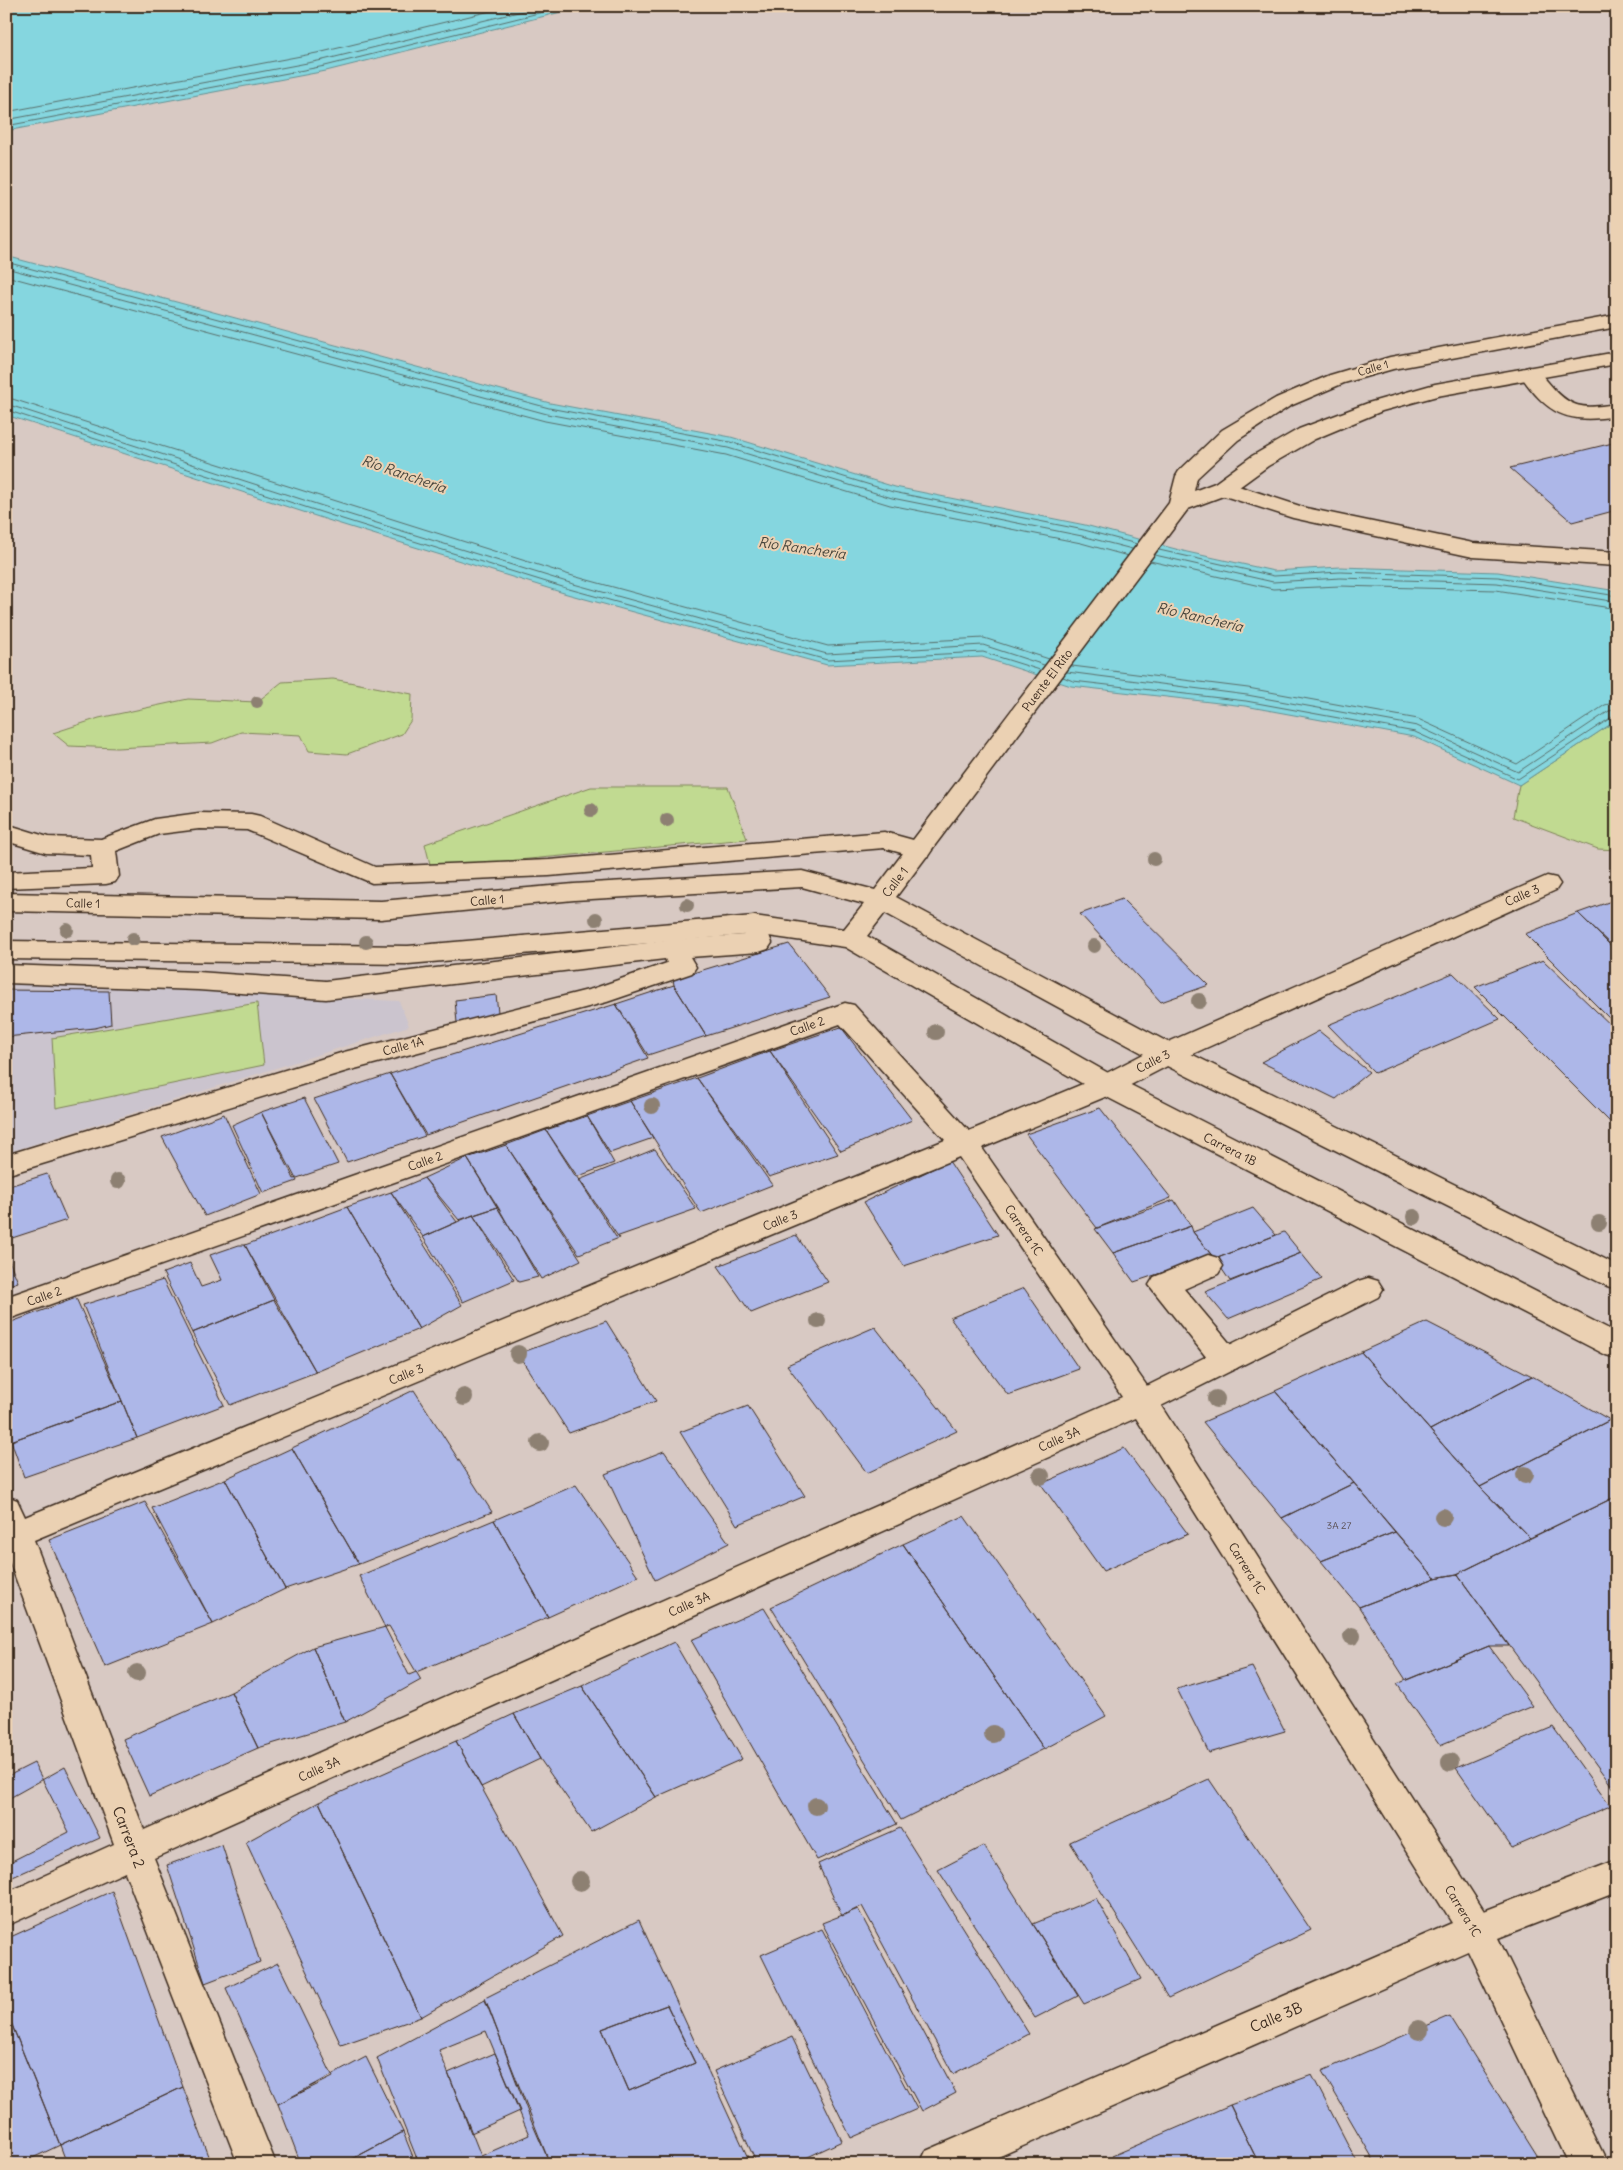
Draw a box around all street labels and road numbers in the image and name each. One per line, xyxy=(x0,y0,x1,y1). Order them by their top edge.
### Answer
street label: Calle 1 xyxy=(1356,357,1390,379)
street label: Puente El Rito xyxy=(1019,646,1076,714)
street label: Calle 1 xyxy=(879,864,911,900)
street label: Calle 3 xyxy=(1502,881,1542,909)
street label: Calle 1 xyxy=(469,891,505,909)
street label: Calle 1 xyxy=(66,895,100,911)
street label: Calle 2 xyxy=(788,1013,827,1039)
street label: Calle 1A xyxy=(381,1033,425,1059)
street label: Calle 3 xyxy=(1133,1046,1173,1076)
street label: Carrera 1B xyxy=(1201,1129,1259,1169)
street label: Calle 2 xyxy=(406,1148,445,1174)
street label: Carrera 1C xyxy=(1002,1202,1046,1258)
street label: Calle 3 xyxy=(760,1206,800,1234)
street label: Calle 2 xyxy=(25,1283,64,1309)
street label: Calle 3 xyxy=(386,1360,426,1388)
street label: Calle 3A xyxy=(1036,1423,1082,1455)
street label: Carrera 1C xyxy=(1225,1540,1269,1597)
street label: Calle 3A xyxy=(666,1588,712,1620)
street label: Calle 3A xyxy=(296,1753,342,1785)
street label: Carrera 2 xyxy=(109,1803,149,1871)
street label: Carrera 1C xyxy=(1442,1882,1484,1940)
street label: Calle 3B xyxy=(1247,1997,1305,2036)

